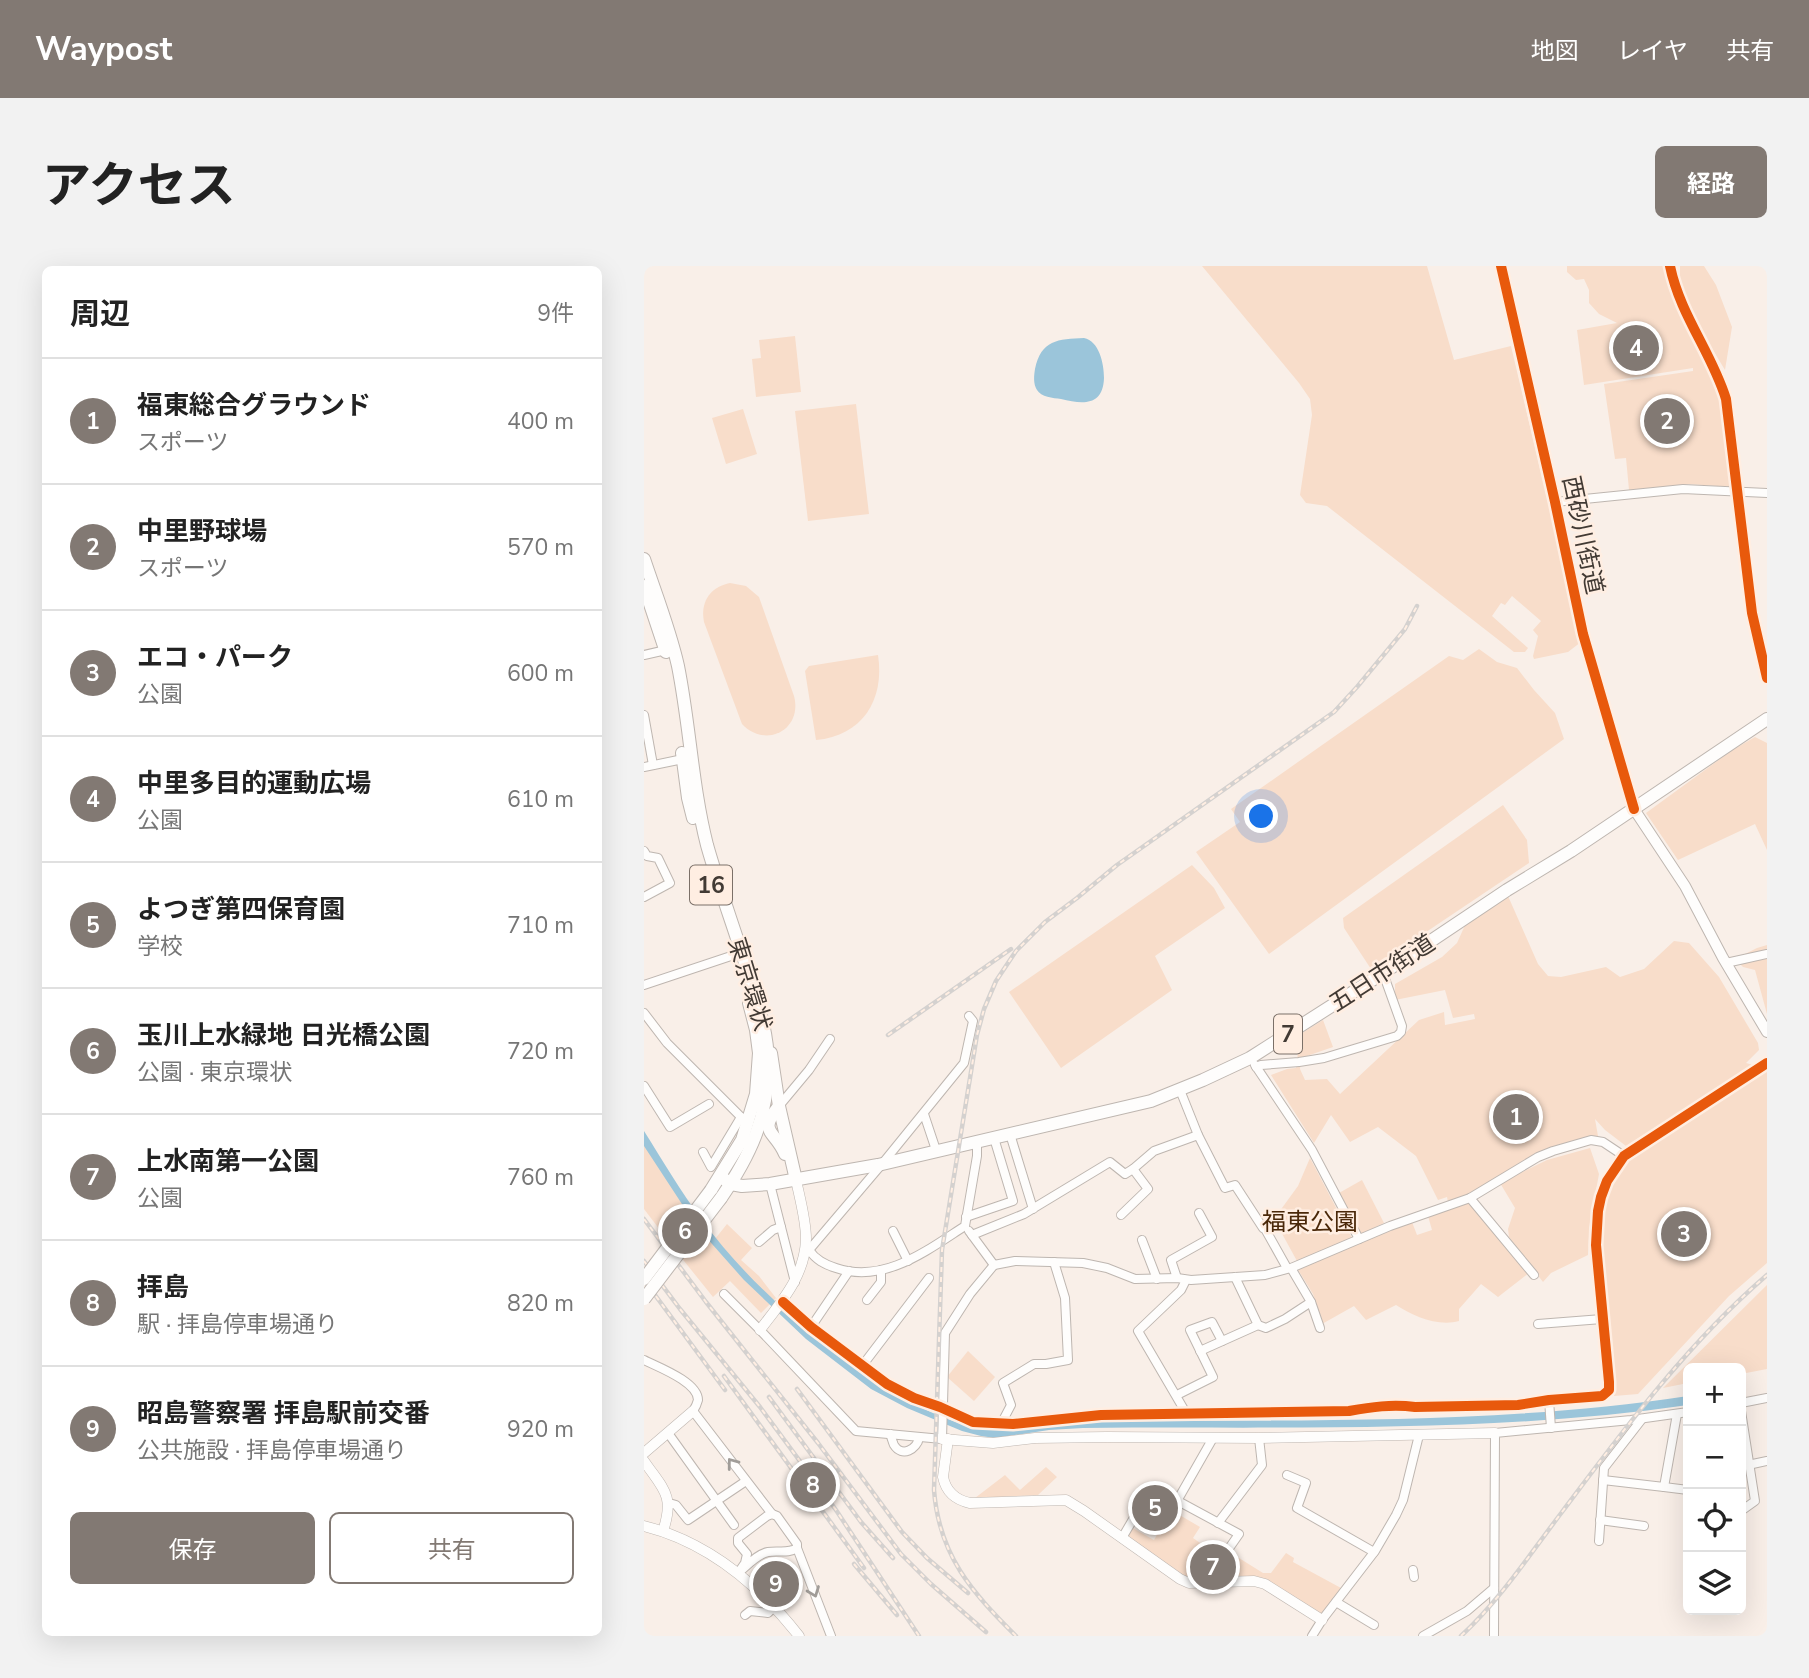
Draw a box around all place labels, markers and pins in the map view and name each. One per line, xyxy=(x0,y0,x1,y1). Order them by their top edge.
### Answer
pin: 4 xyxy=(1613,322,1659,374)
pin: 2 xyxy=(1644,395,1690,447)
pin: 1 xyxy=(1493,1091,1539,1143)
pin: 6 xyxy=(662,1205,708,1257)
pin: 3 xyxy=(1661,1208,1707,1260)
pin: 8 xyxy=(790,1459,836,1511)
pin: 5 xyxy=(1132,1482,1178,1534)
pin: 7 xyxy=(1190,1541,1236,1593)
pin: 9 xyxy=(753,1558,799,1610)

